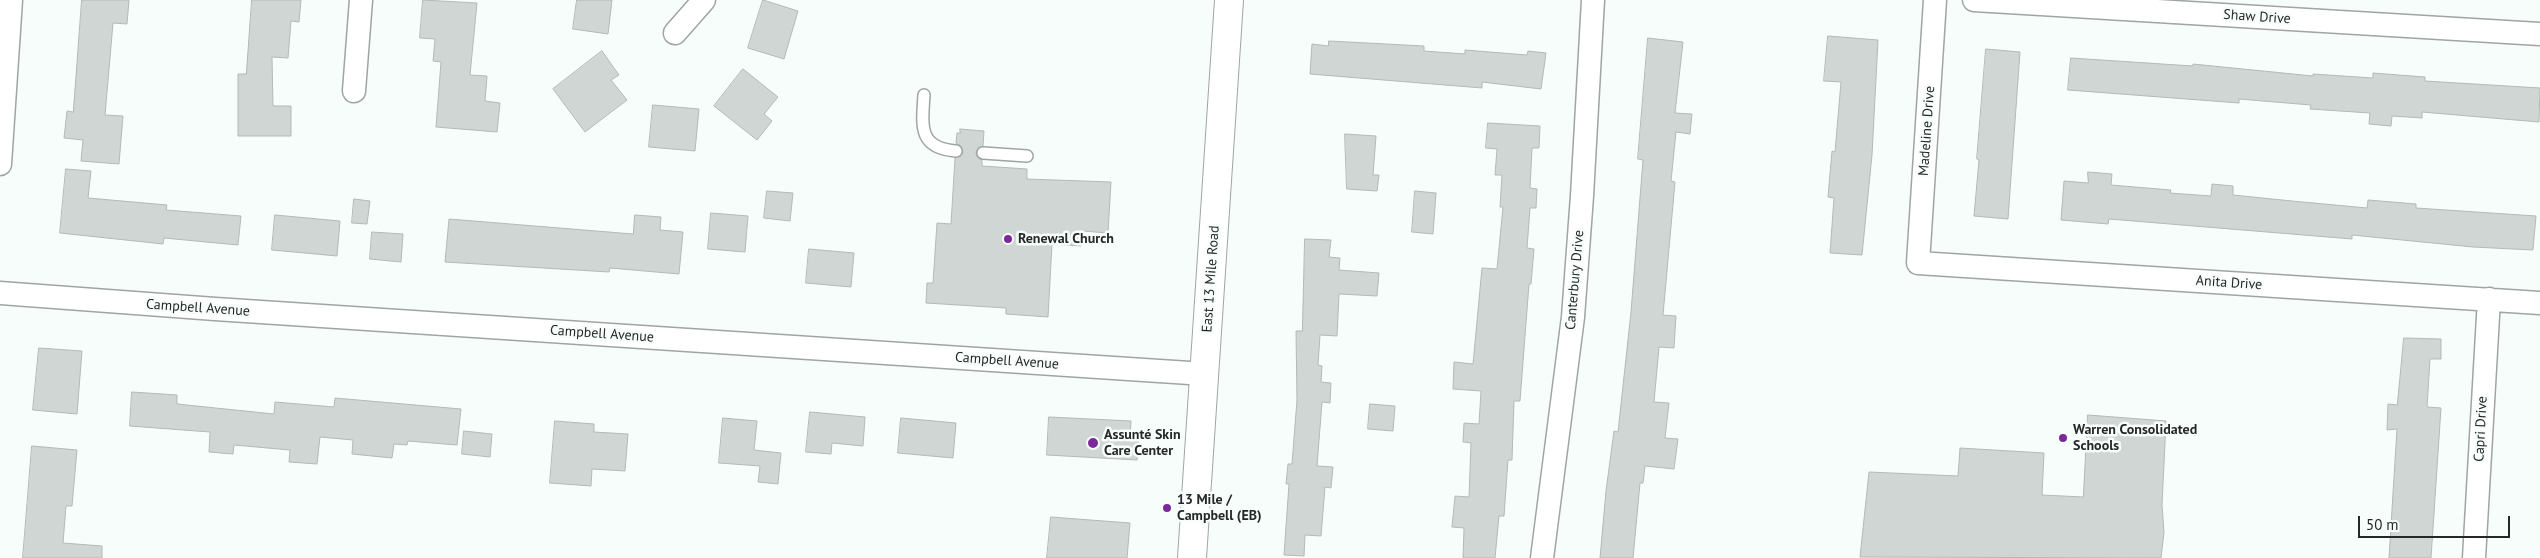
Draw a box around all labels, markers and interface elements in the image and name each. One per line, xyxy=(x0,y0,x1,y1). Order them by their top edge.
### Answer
street label: Shaw Drive xyxy=(2223,6,2291,28)
street label: Madeline Drive xyxy=(1915,85,1939,177)
street label: East 13 Mile Road xyxy=(1199,225,1223,333)
street label: Canterbury Drive xyxy=(1562,229,1588,331)
place label: Renewal Church xyxy=(1018,231,1114,247)
marker: Renewal Church xyxy=(1002,233,1014,245)
street label: Anita Drive xyxy=(2195,272,2263,294)
street label: Campbell Avenue xyxy=(146,296,250,320)
street label: Campbell Avenue xyxy=(550,322,654,346)
street label: Campbell Avenue xyxy=(955,349,1059,373)
street label: Capri Drive xyxy=(2471,396,2491,462)
place label: Warren Consolidated Schools xyxy=(2073,422,2197,454)
place label: Assunté Skin Care Center xyxy=(1104,427,1181,460)
marker: Warren Consolidated Schools xyxy=(2057,432,2069,444)
marker: Assunté Skin Care Center xyxy=(1086,436,1100,450)
place label: 13 Mile / Campbell (EB) xyxy=(1177,492,1262,524)
marker: 13 Mile / Campbell (EB) xyxy=(1161,502,1173,514)
scale bar xyxy=(2360,506,2512,538)
text: 50 m xyxy=(2366,515,2399,534)

